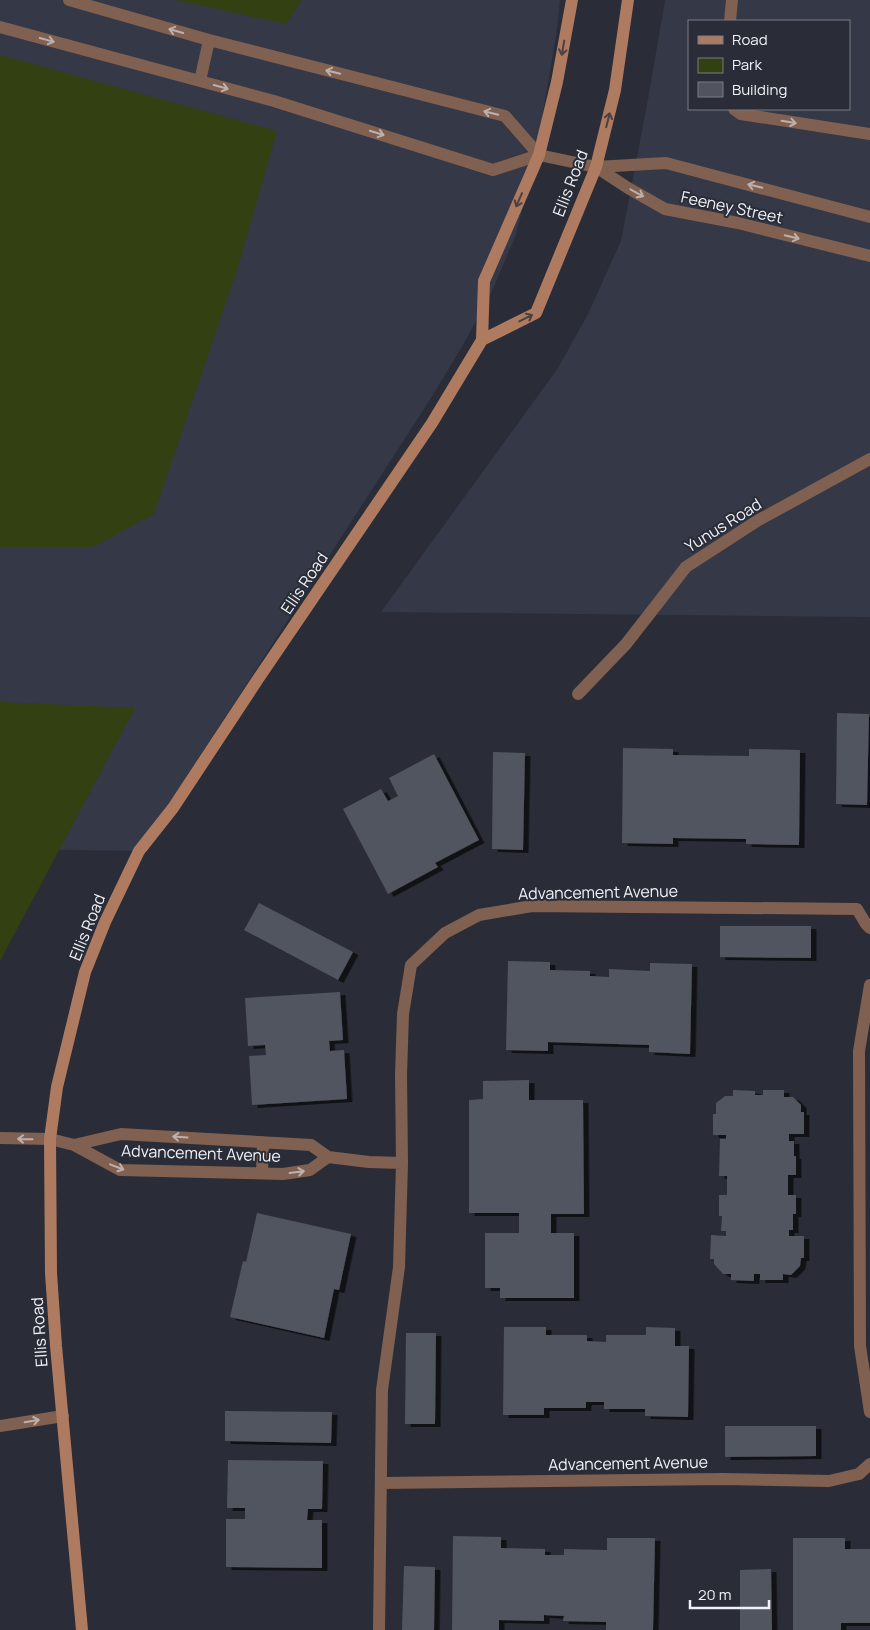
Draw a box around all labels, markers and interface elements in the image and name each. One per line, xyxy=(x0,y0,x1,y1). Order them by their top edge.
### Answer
legend xyxy=(688,20,850,110)
one-way arrow xyxy=(169,26,185,35)
text: Road xyxy=(732,29,768,50)
one-way arrow xyxy=(39,36,55,45)
one-way arrow xyxy=(558,40,568,56)
text: Park xyxy=(732,54,762,75)
one-way arrow xyxy=(326,67,342,76)
text: Building xyxy=(732,79,787,100)
one-way arrow xyxy=(212,83,228,92)
one-way arrow xyxy=(483,108,499,117)
one-way arrow xyxy=(604,112,613,128)
one-way arrow xyxy=(781,117,797,127)
one-way arrow xyxy=(368,129,384,139)
street label: Ellis Road xyxy=(547,146,593,220)
one-way arrow xyxy=(748,181,764,190)
street label: Feeney Street xyxy=(679,185,785,229)
one-way arrow xyxy=(629,189,644,199)
one-way arrow xyxy=(514,192,524,207)
one-way arrow xyxy=(784,233,800,242)
one-way arrow xyxy=(518,313,533,323)
street label: Yunus Road xyxy=(681,493,765,557)
street label: Ellis Road xyxy=(275,548,333,618)
street label: Advancement Avenue xyxy=(518,880,678,904)
street label: Ellis Road xyxy=(64,890,110,964)
one-way arrow xyxy=(172,1133,188,1142)
one-way arrow xyxy=(17,1134,34,1144)
street label: Advancement Avenue xyxy=(121,1139,281,1167)
one-way arrow xyxy=(109,1163,124,1172)
one-way arrow xyxy=(289,1167,305,1177)
street label: Ellis Road xyxy=(26,1296,52,1368)
one-way arrow xyxy=(23,1415,39,1425)
street label: Advancement Avenue xyxy=(548,1451,708,1475)
scale bar xyxy=(690,1578,769,1610)
text: 20 m xyxy=(698,1584,731,1605)

